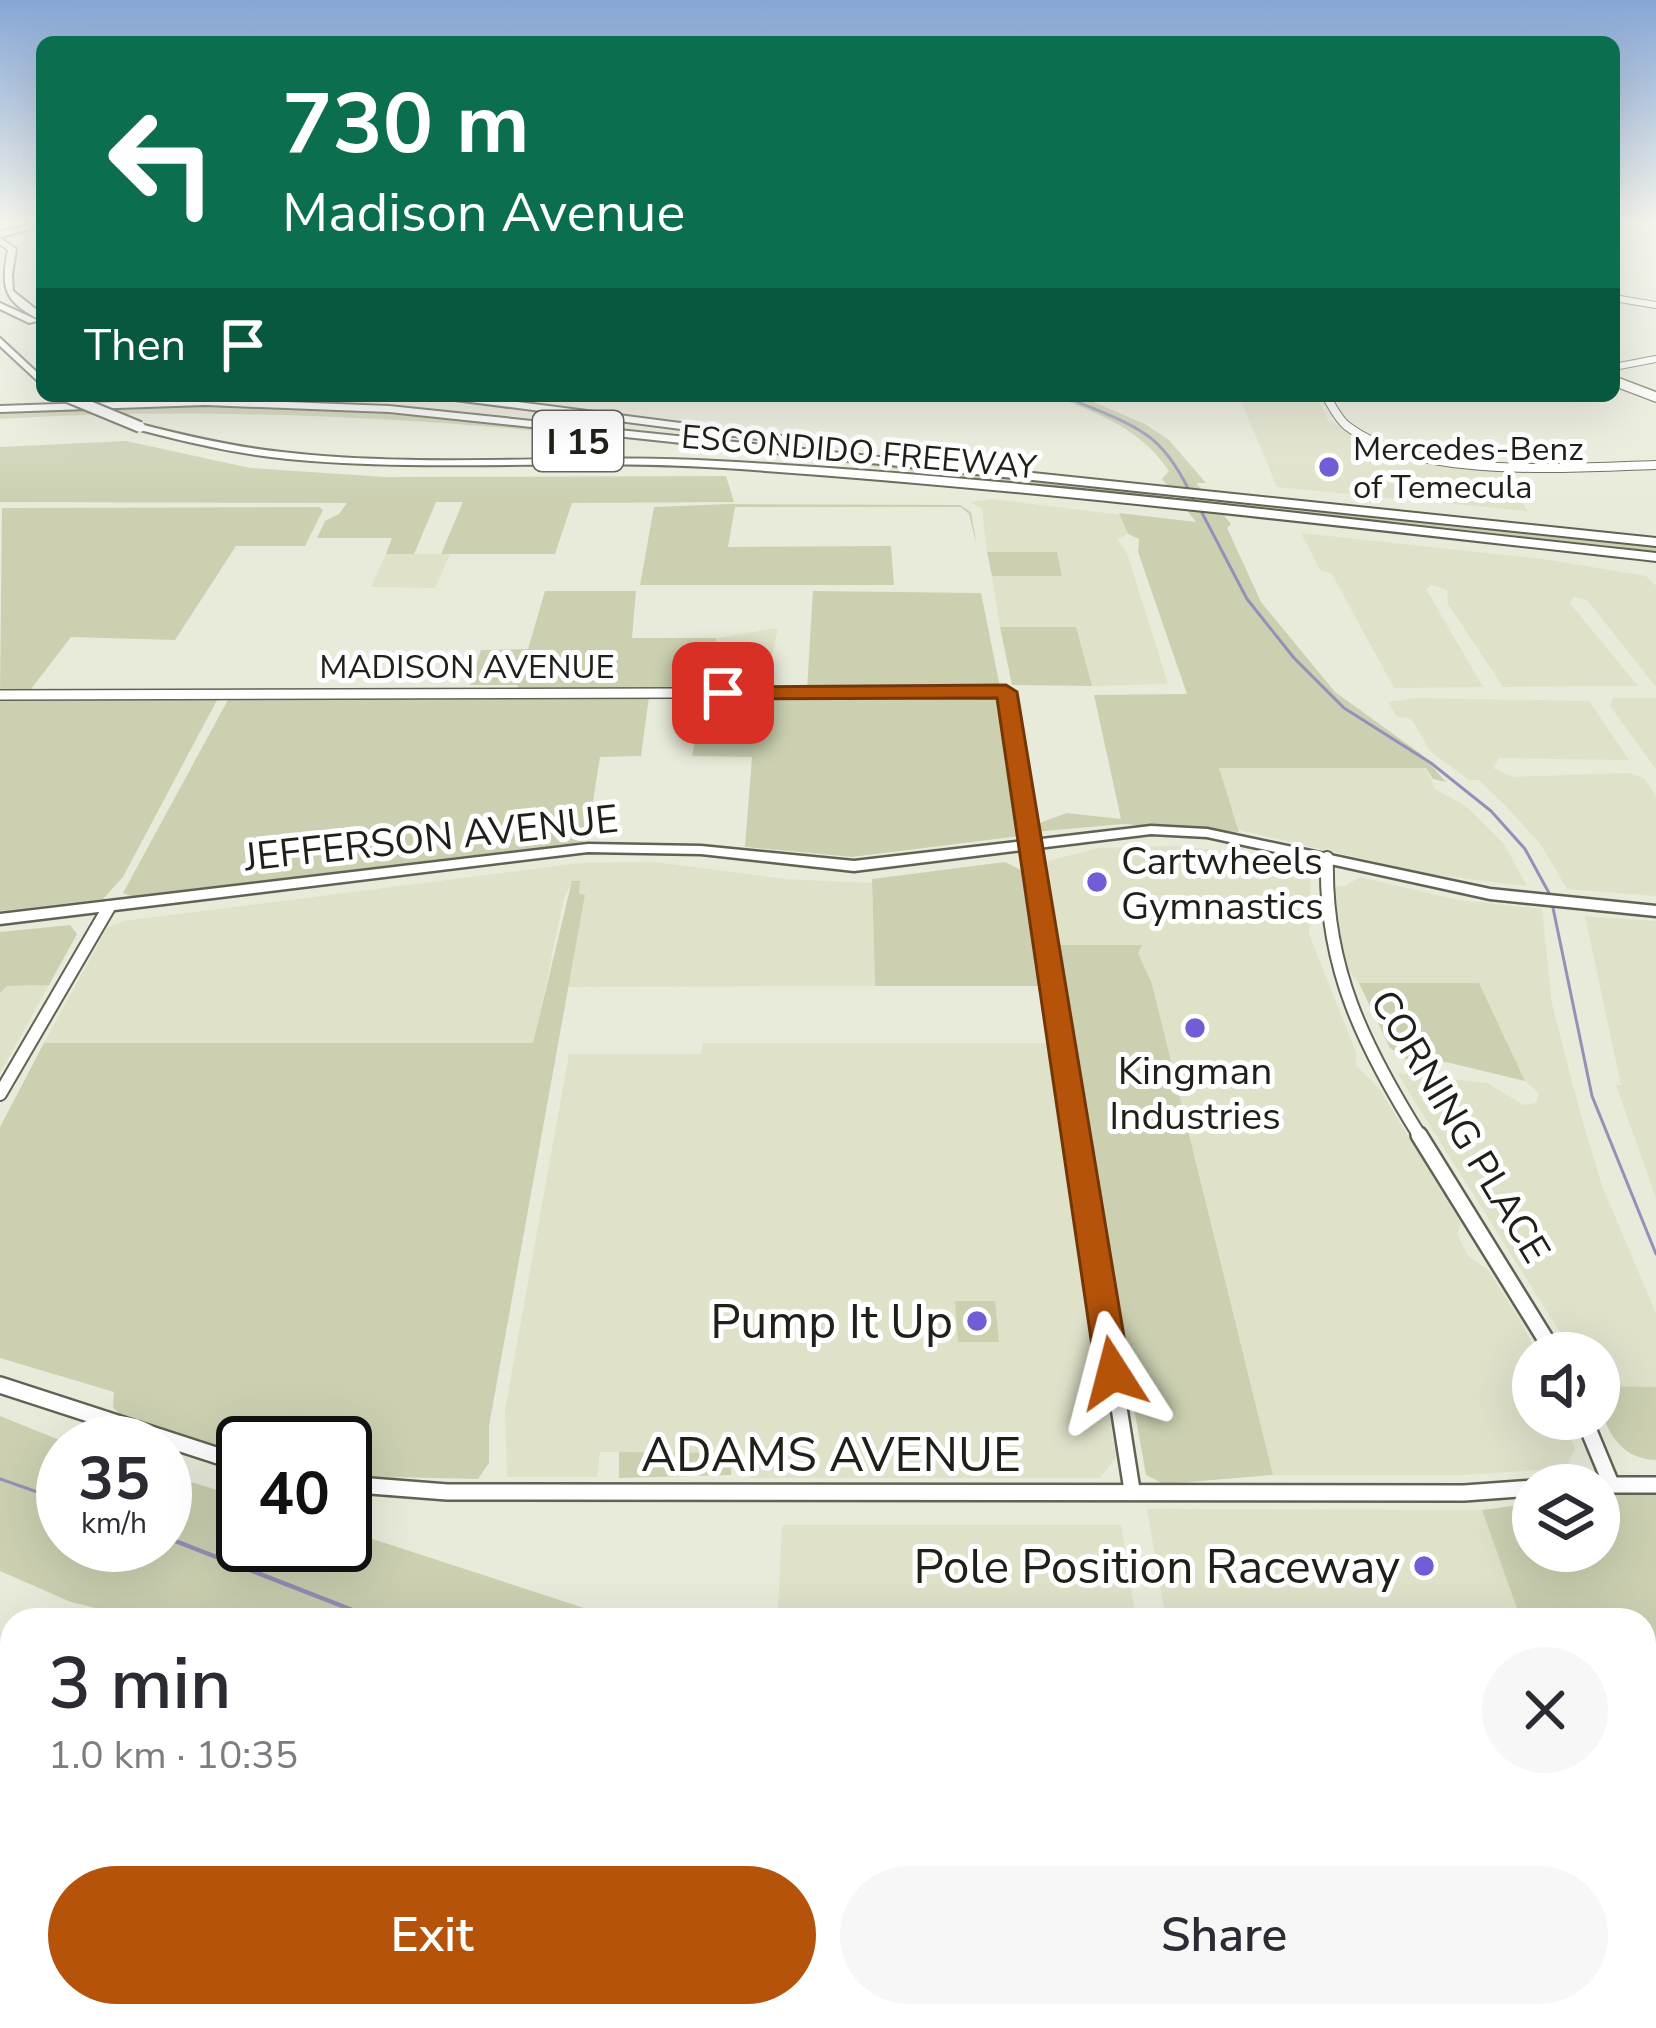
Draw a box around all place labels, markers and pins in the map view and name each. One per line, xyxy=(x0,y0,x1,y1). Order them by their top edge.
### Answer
place label: Mercedes-Benz of Temecula xyxy=(1353,427,1583,510)
marker: Mercedes-Benz of Temecula xyxy=(1316,454,1342,480)
pin xyxy=(672,642,774,744)
place label: Cartwheels Gymnastics xyxy=(1121,835,1324,933)
marker: Cartwheels Gymnastics xyxy=(1084,869,1110,895)
marker: Kingman Industries xyxy=(1182,1015,1208,1041)
place label: Kingman Industries xyxy=(1109,1045,1281,1143)
place label: Pump It Up xyxy=(710,1289,953,1355)
marker: Pump It Up xyxy=(964,1308,990,1334)
place label: Pole Position Raceway xyxy=(914,1534,1400,1600)
marker: Pole Position Raceway xyxy=(1411,1553,1437,1579)

